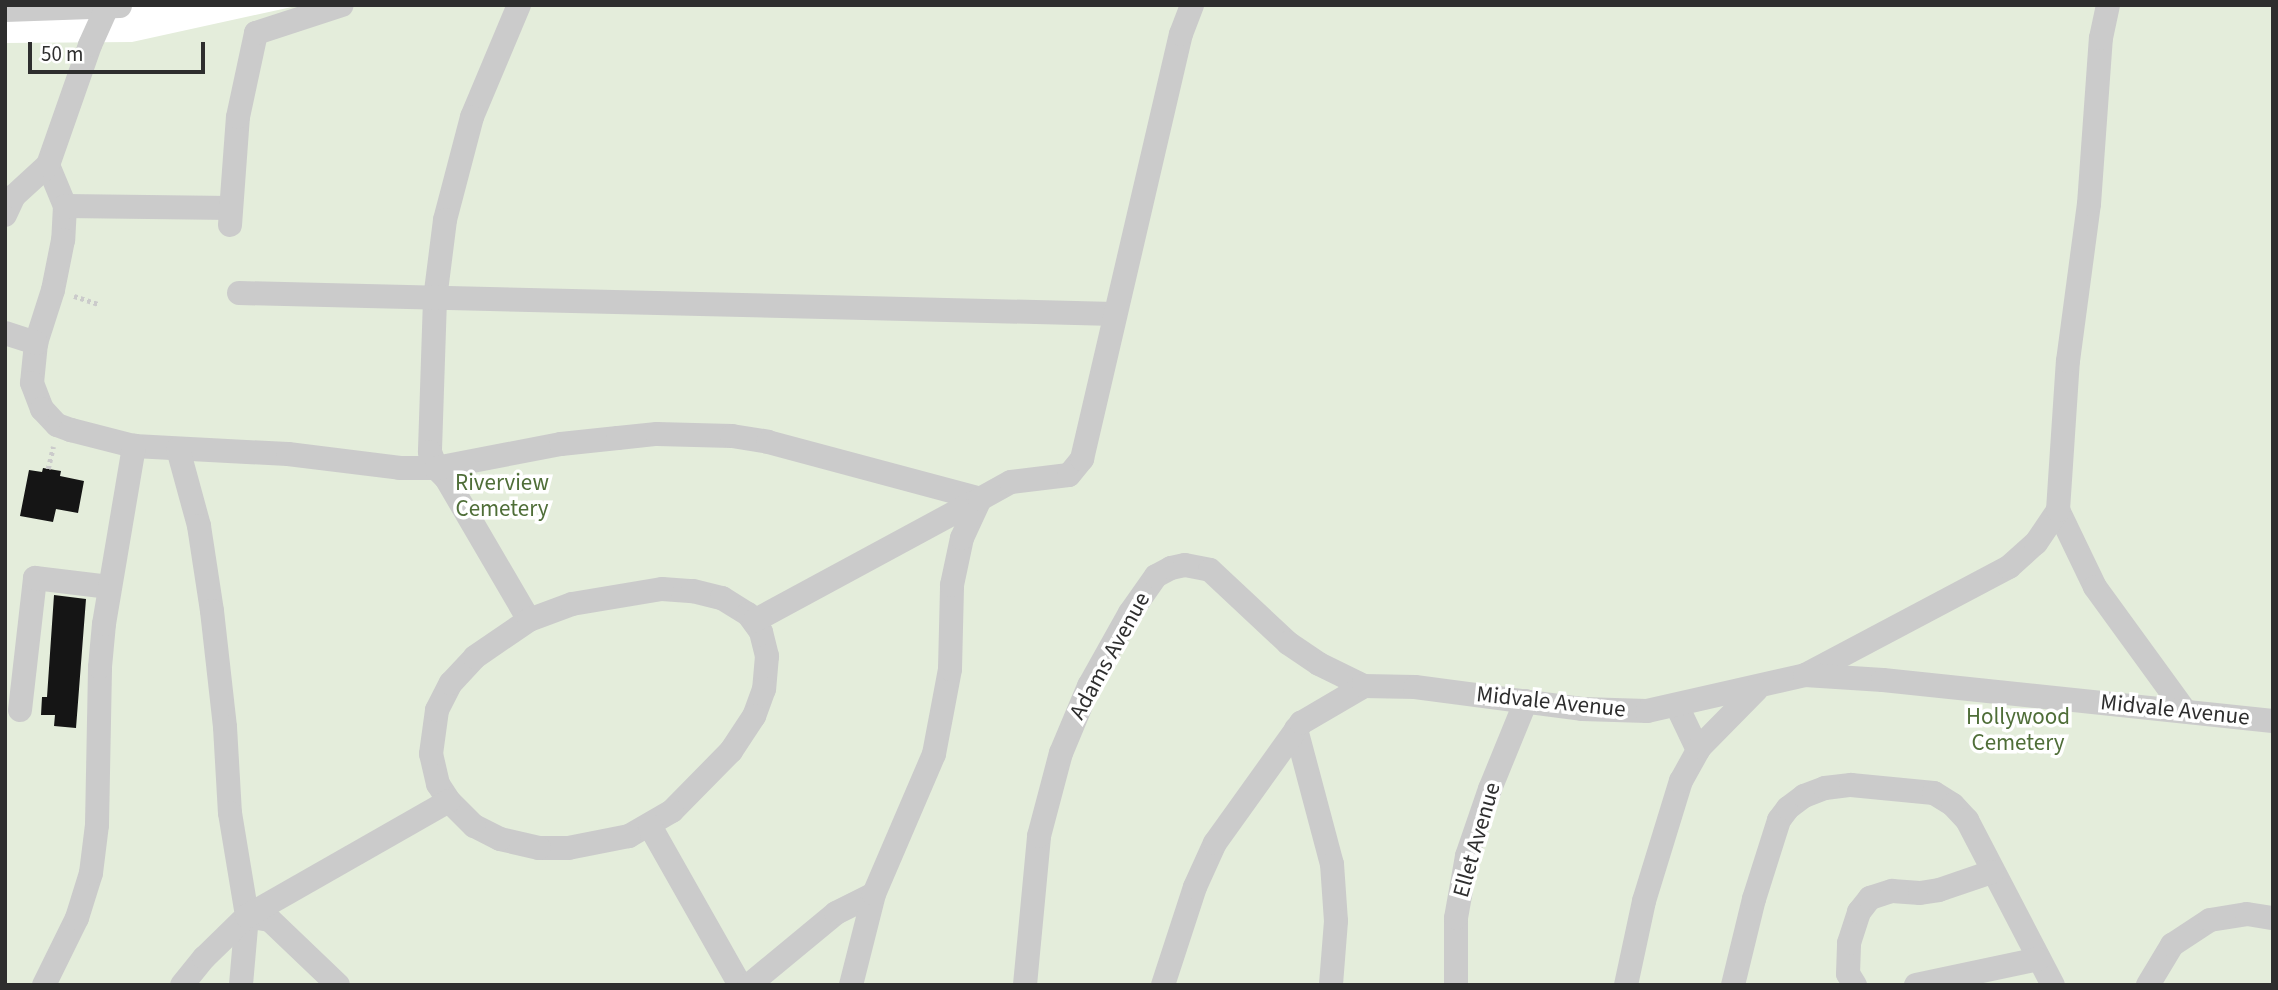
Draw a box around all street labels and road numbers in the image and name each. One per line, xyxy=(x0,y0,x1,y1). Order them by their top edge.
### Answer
street label: Adams Avenue xyxy=(1064,588,1156,724)
street label: Midvale Avenue xyxy=(1475,680,1627,724)
street label: Midvale Avenue xyxy=(2099,688,2251,732)
street label: Ellet Avenue xyxy=(1447,779,1507,901)

